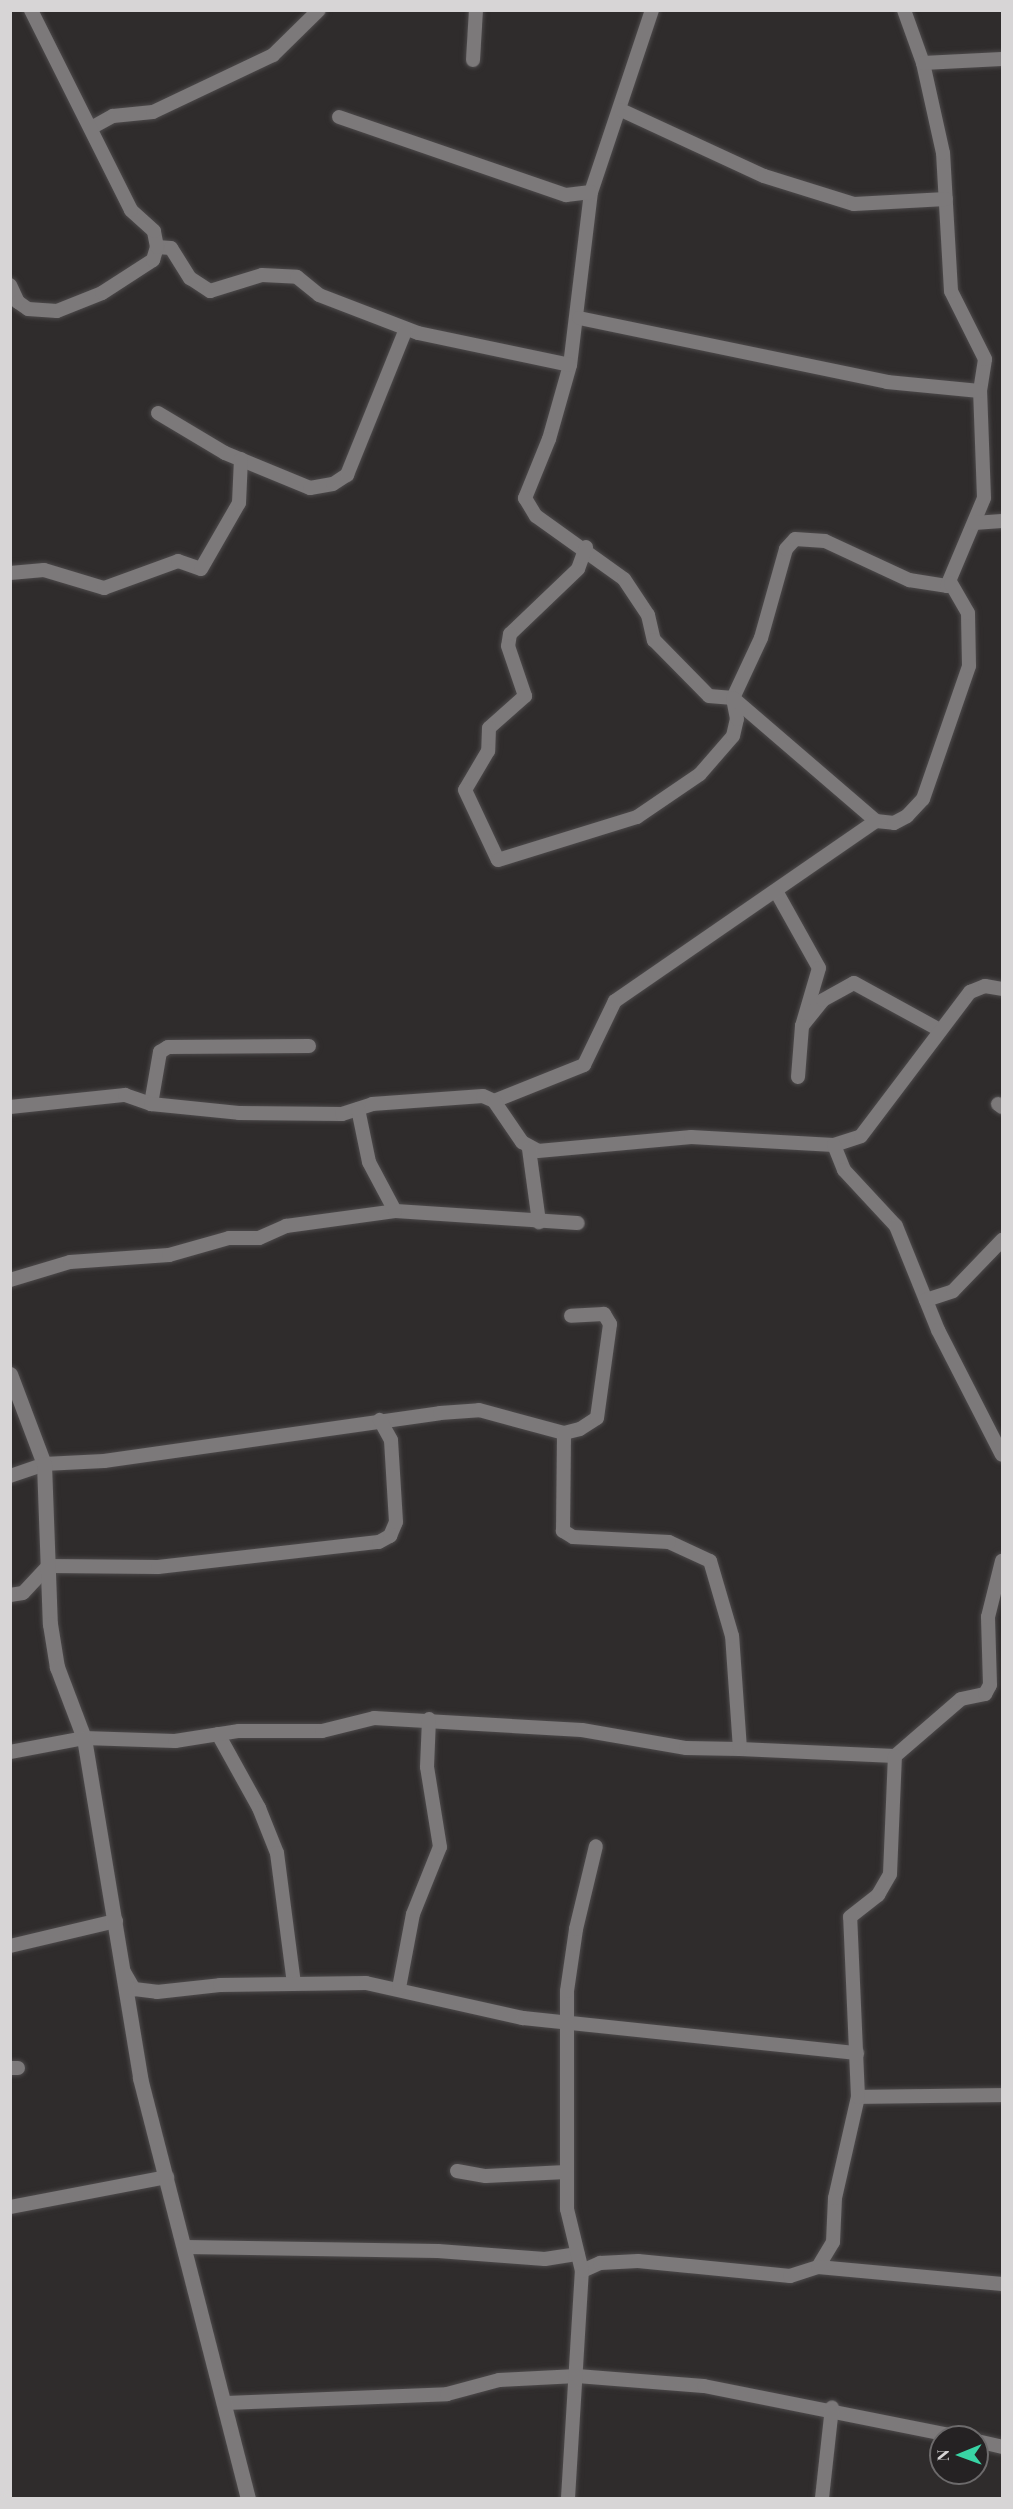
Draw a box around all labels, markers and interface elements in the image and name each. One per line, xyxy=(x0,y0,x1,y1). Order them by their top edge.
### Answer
north arrow xyxy=(929,2425,989,2485)
text: N xyxy=(932,2449,953,2461)

